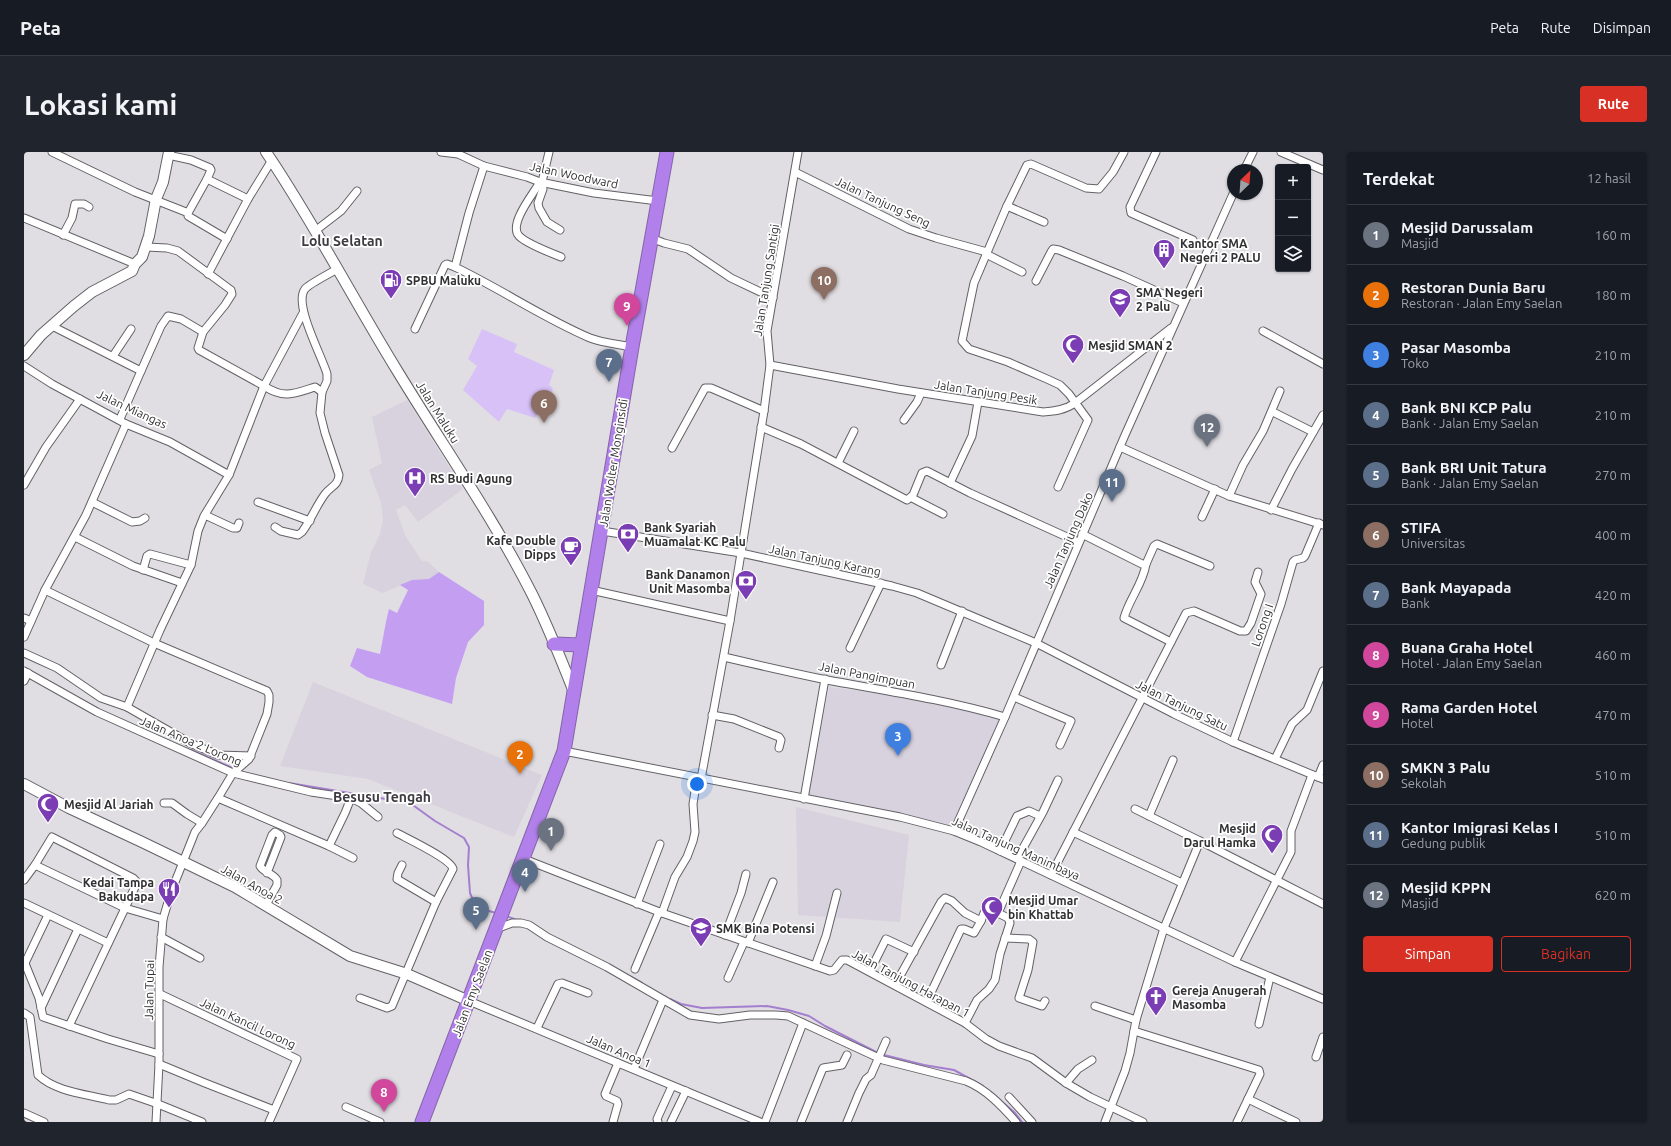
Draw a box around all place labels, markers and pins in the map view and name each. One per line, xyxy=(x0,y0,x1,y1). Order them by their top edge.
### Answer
building icon: Kantor SMA Negeri 2 PALU xyxy=(1151,237,1177,270)
place label: Kantor SMA Negeri 2 PALU xyxy=(1180,237,1261,264)
fuel station icon: SPBU Maluku xyxy=(378,267,404,300)
pin: 10 xyxy=(811,267,837,300)
place label: SPBU Maluku xyxy=(406,274,481,287)
school or university icon: SMA Negeri 2 Palu xyxy=(1107,286,1133,319)
place label: SMA Negeri 2 Palu xyxy=(1136,286,1203,313)
pin: 9 xyxy=(614,293,640,326)
mosque icon: Mesjid SMAN 2 xyxy=(1060,332,1086,365)
place label: Mesjid SMAN 2 xyxy=(1088,339,1173,352)
pin: 7 xyxy=(596,349,622,382)
pin: 6 xyxy=(531,390,557,423)
pin: 12 xyxy=(1194,414,1220,447)
hospital icon: RS Budi Agung xyxy=(402,465,428,498)
pin: 11 xyxy=(1099,469,1125,502)
place label: RS Budi Agung xyxy=(430,472,512,485)
bank icon: Bank Syariah Muamalat KC Palu xyxy=(615,521,641,554)
place label: Bank Syariah Muamalat KC Palu xyxy=(644,521,746,548)
place label: Kafe Double Dipps xyxy=(486,534,556,561)
cafe icon: Kafe Double Dipps xyxy=(558,534,584,567)
place label: Bank Danamon Unit Masomba xyxy=(646,568,730,595)
bank icon: Bank Danamon Unit Masomba xyxy=(733,568,759,601)
pin: 3 xyxy=(885,723,911,756)
pin: 2 xyxy=(507,741,533,774)
mosque icon: Mesjid Al Jariah xyxy=(35,791,61,824)
place label: Mesjid Al Jariah xyxy=(64,798,153,811)
pin: 1 xyxy=(538,818,564,851)
place label: Mesjid Darul Hamka xyxy=(1184,822,1256,849)
mosque icon: Mesjid Darul Hamka xyxy=(1259,822,1285,855)
pin: 4 xyxy=(512,859,538,892)
place label: Kedai Tampa Bakudapa xyxy=(83,876,154,903)
restaurant icon: Kedai Tampa Bakudapa xyxy=(156,876,182,909)
mosque icon: Mesjid Umar bin Khattab xyxy=(979,894,1005,927)
place label: Mesjid Umar bin Khattab xyxy=(1008,894,1078,921)
pin: 5 xyxy=(463,897,489,930)
school or university icon: SMK Bina Potensi xyxy=(688,915,714,948)
place label: SMK Bina Potensi xyxy=(716,922,815,935)
church icon: Gereja Anugerah Masomba xyxy=(1143,984,1169,1017)
place label: Gereja Anugerah Masomba xyxy=(1172,984,1267,1011)
pin: 8 xyxy=(371,1079,397,1112)

